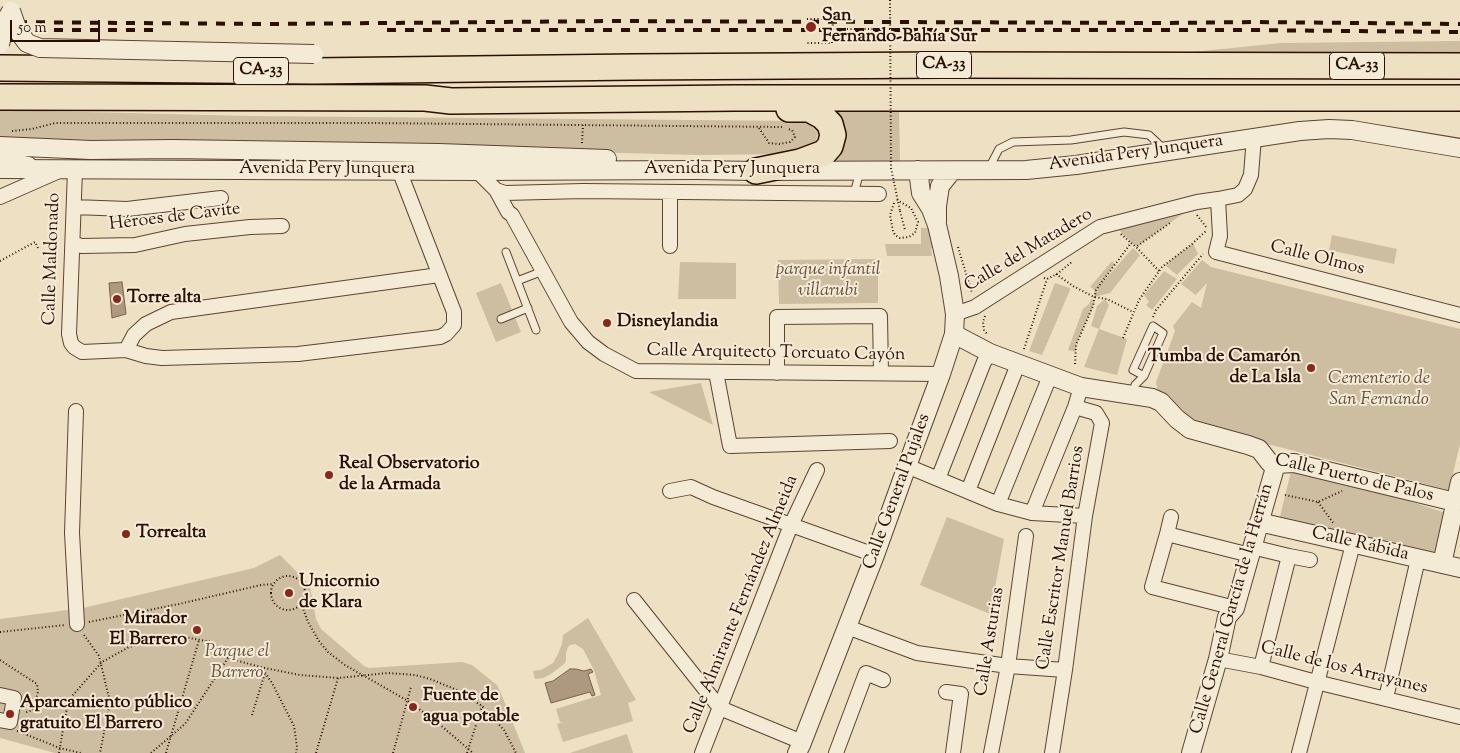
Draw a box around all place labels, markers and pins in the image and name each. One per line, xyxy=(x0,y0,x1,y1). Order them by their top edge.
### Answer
place label: San Fernando-Bahía Sur xyxy=(822,6,977,48)
marker: San Fernando-Bahía Sur xyxy=(804,20,818,34)
place label: Torre alta xyxy=(127,288,201,310)
marker: Torre alta xyxy=(111,293,123,305)
place label: Disneylandia xyxy=(617,312,718,334)
marker: Disneylandia xyxy=(601,317,613,329)
place label: Tumba de Camarón de La Isla xyxy=(1148,347,1301,389)
marker: Tumba de Camarón de La Isla xyxy=(1305,362,1317,374)
place label: Real Observatorio de la Armada xyxy=(339,454,480,496)
marker: Real Observatorio de la Armada xyxy=(323,469,335,481)
place label: Torrealta xyxy=(136,523,206,545)
marker: Torrealta xyxy=(120,528,132,540)
place label: Unicornio de Klara xyxy=(299,572,380,614)
marker: Unicornio de Klara xyxy=(283,587,295,599)
place label: Mirador El Barrero xyxy=(109,609,187,652)
marker: Mirador El Barrero xyxy=(191,624,203,636)
place label: Fuente de agua potable xyxy=(423,686,519,729)
place label: Aparcamiento público gratuito El Barrero xyxy=(20,693,192,736)
marker: Fuente de agua potable xyxy=(407,701,419,713)
marker: Aparcamiento público gratuito El Barrero xyxy=(4,708,16,720)

